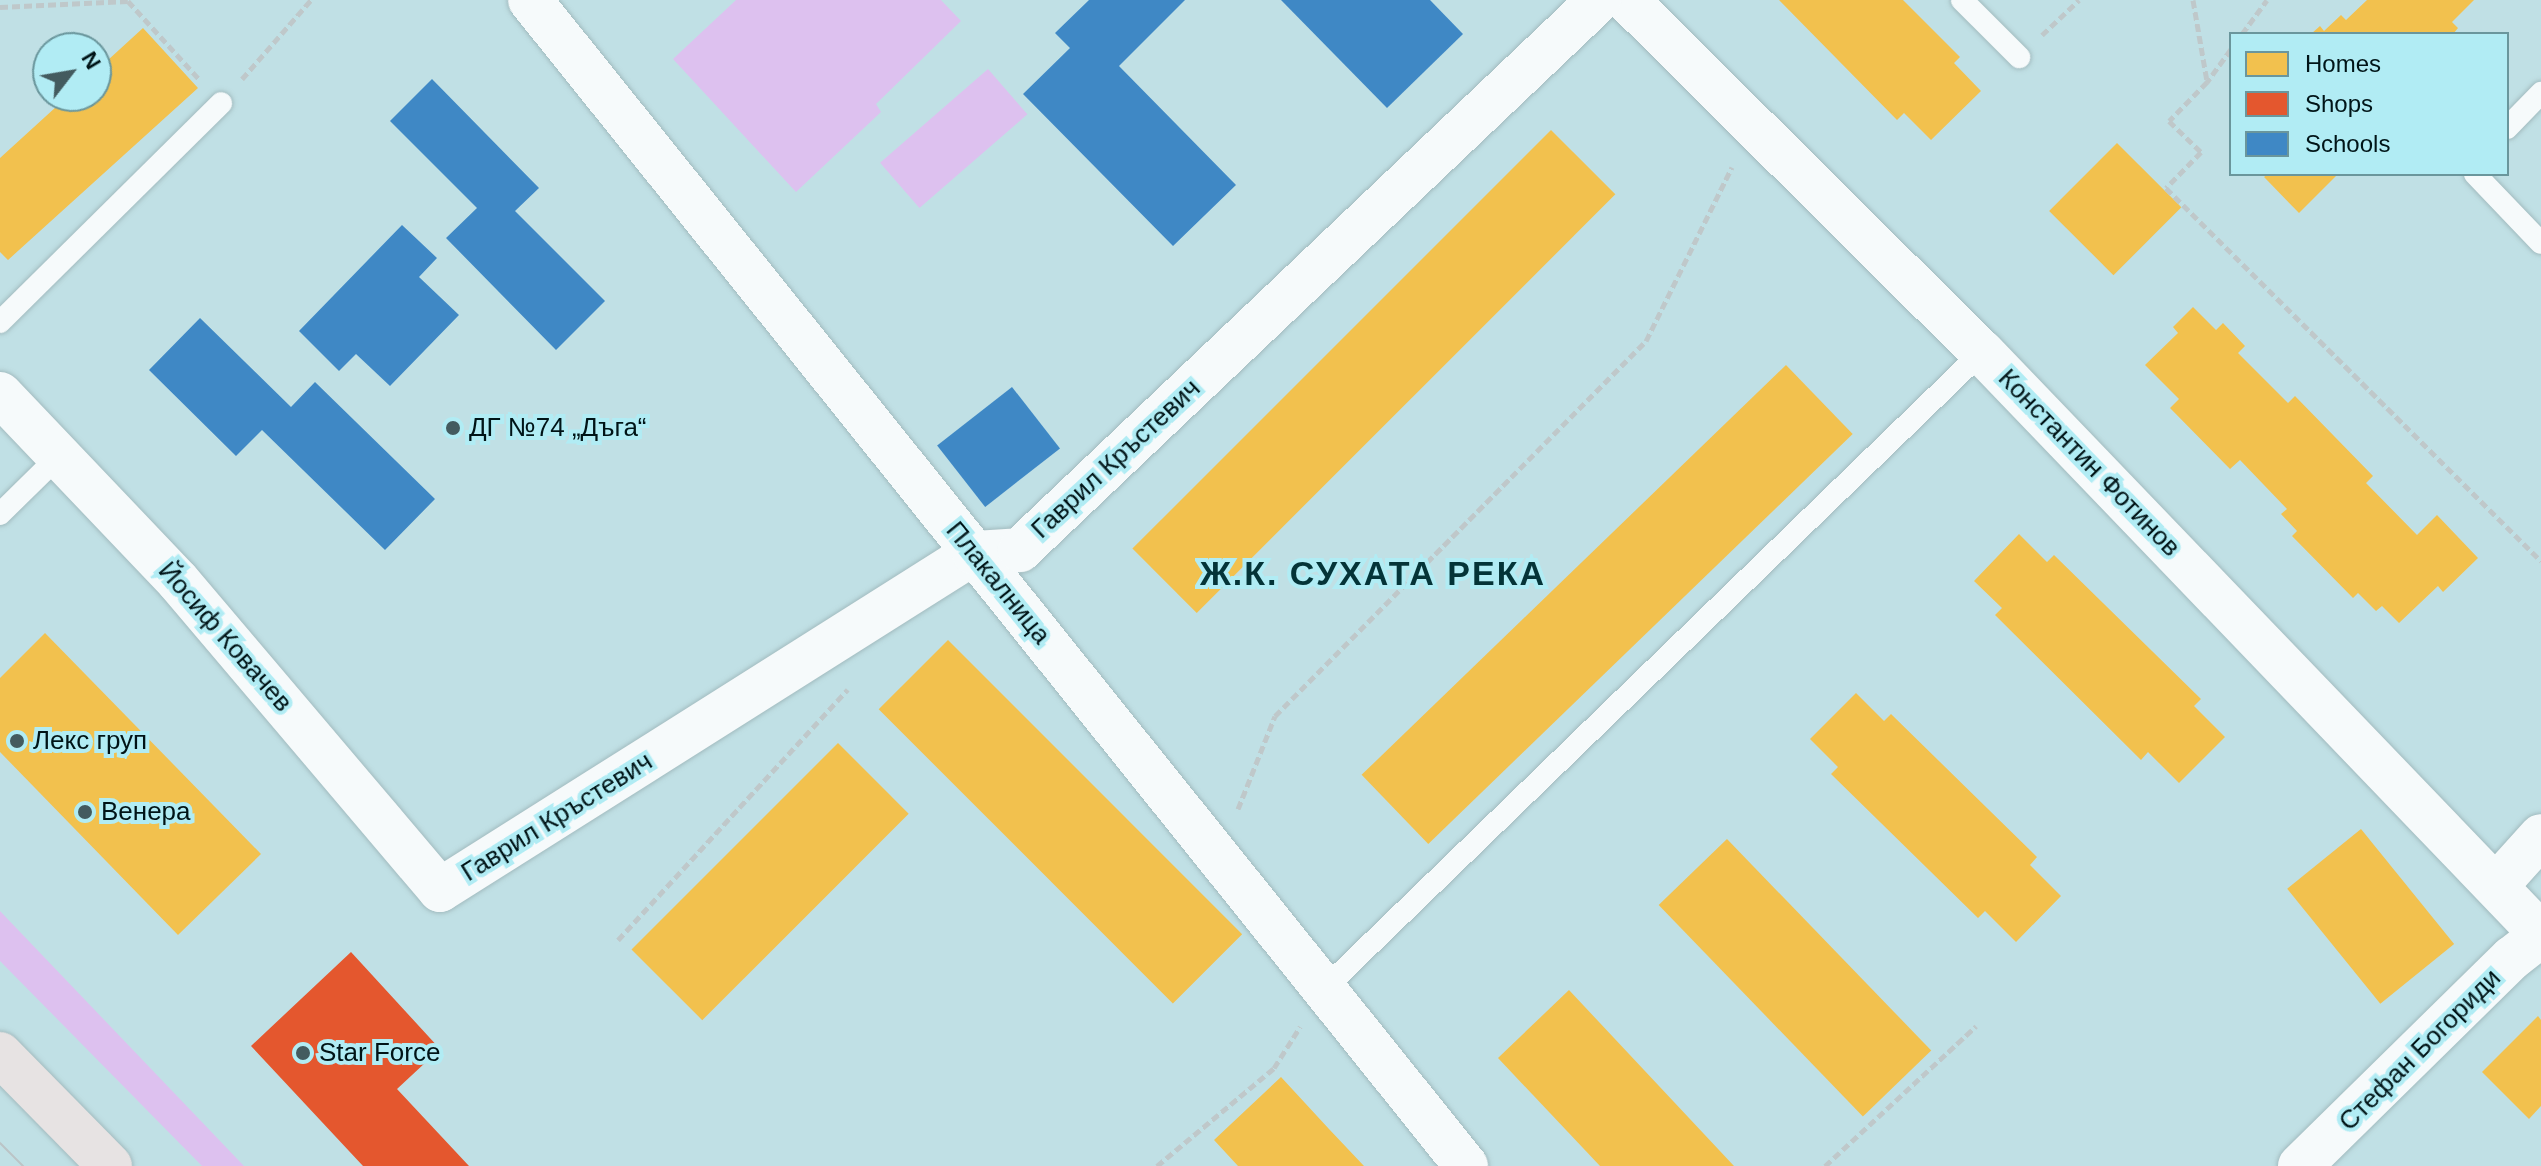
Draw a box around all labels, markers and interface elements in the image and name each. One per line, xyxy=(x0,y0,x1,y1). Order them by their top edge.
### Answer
north arrow xyxy=(32,32,112,112)
legend xyxy=(2229,32,2509,176)
text: N xyxy=(76,47,106,74)
text: Homes xyxy=(2305,50,2381,77)
text: Shops xyxy=(2305,90,2373,117)
text: Schools xyxy=(2305,130,2390,157)
street label: Константин Фотинов xyxy=(1992,363,2186,563)
street label: Гаврил Кръстевич xyxy=(1025,373,1207,545)
place label: ДГ №74 „Дъга“ xyxy=(469,412,646,444)
marker: ДГ №74 „Дъга“ xyxy=(444,419,462,437)
street label: Плакалница xyxy=(939,516,1057,650)
district label: Ж.К. СУХАТА РЕКА xyxy=(1200,554,1546,594)
street label: Йосиф Ковачев xyxy=(152,556,298,718)
place label: Лекс груп xyxy=(33,725,147,757)
marker: Лекс груп xyxy=(8,732,26,750)
street label: Гаврил Кръстевич xyxy=(456,746,658,888)
place label: Венера xyxy=(101,796,191,828)
marker: Венера xyxy=(76,803,94,821)
street label: Стефан Богориди xyxy=(2333,963,2507,1137)
place label: Star Force xyxy=(319,1037,440,1069)
marker: Star Force xyxy=(294,1044,312,1062)

